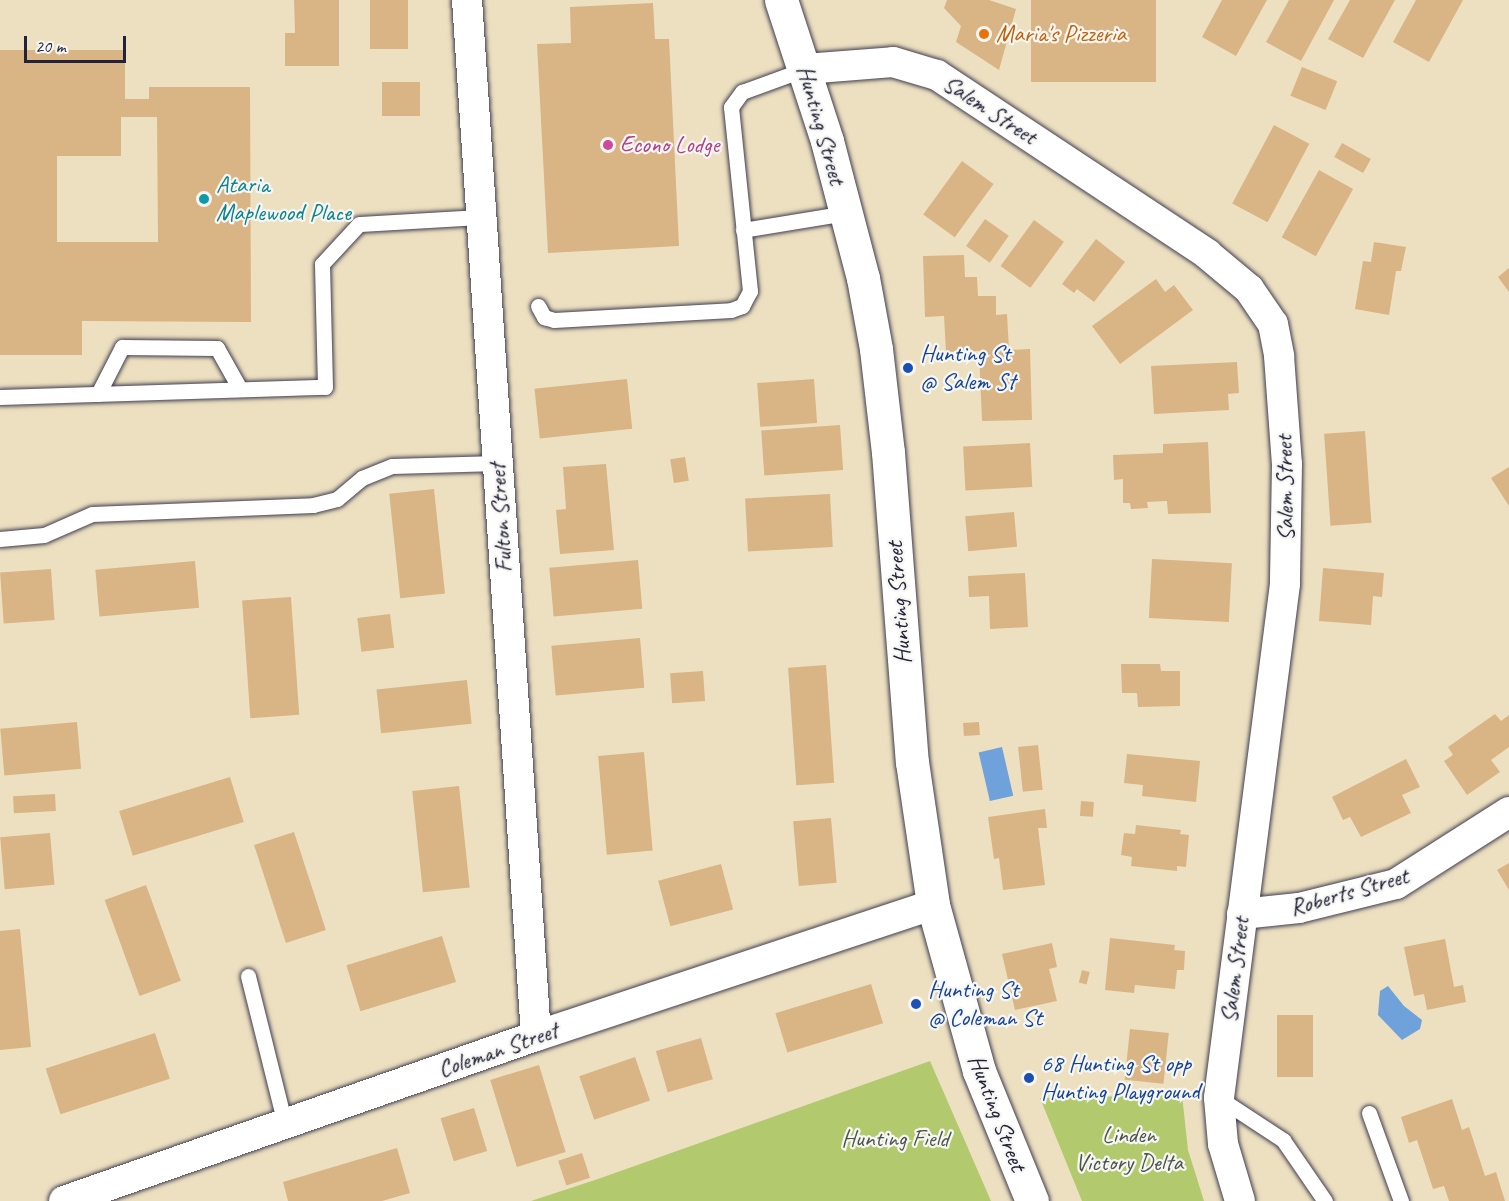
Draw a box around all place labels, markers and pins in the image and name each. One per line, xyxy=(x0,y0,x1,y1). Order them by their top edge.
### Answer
place label: Maria's Pizzeria xyxy=(996,20,1126,48)
marker: Maria's Pizzeria xyxy=(977,27,991,41)
place label: Econo Lodge xyxy=(620,131,719,159)
marker: Econo Lodge xyxy=(601,138,615,152)
place label: Ataria Maplewood Place xyxy=(216,171,351,227)
marker: Ataria Maplewood Place xyxy=(197,192,211,206)
place label: Hunting St @ Salem St xyxy=(920,340,1016,396)
marker: Hunting St @ Salem St xyxy=(901,361,915,375)
place label: Hunting St @ Coleman St xyxy=(928,976,1042,1032)
marker: Hunting St @ Coleman St xyxy=(909,997,923,1011)
place label: 68 Hunting St opp Hunting Playground xyxy=(1041,1050,1201,1106)
marker: 68 Hunting St opp Hunting Playground xyxy=(1022,1071,1036,1085)

